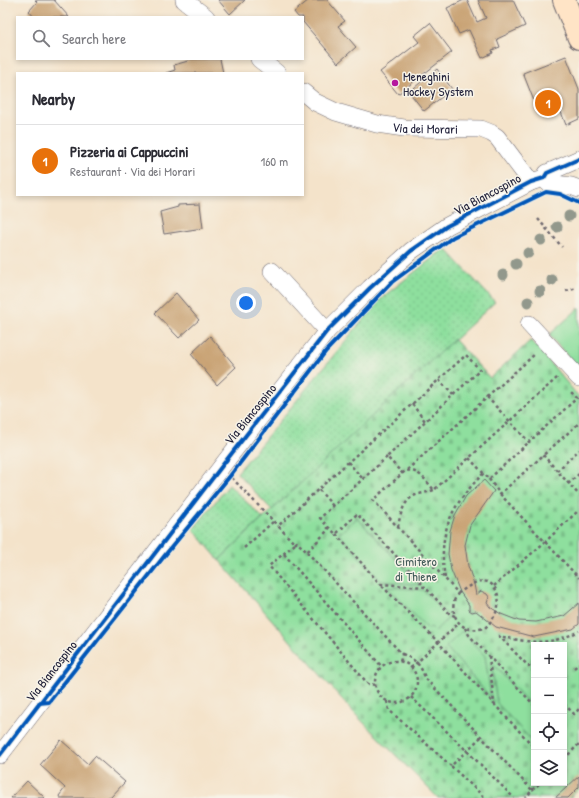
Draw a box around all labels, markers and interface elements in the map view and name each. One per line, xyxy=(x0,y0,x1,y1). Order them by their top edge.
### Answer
search box xyxy=(16,16,304,60)
icon: search xyxy=(30,27,52,49)
text: Search here xyxy=(62,28,126,49)
place label: Meneghini Hockey System xyxy=(403,67,474,100)
marker: Meneghini Hockey System xyxy=(390,78,400,88)
text: Nearby xyxy=(32,87,75,110)
pin: 1 xyxy=(535,88,561,118)
street label: Via dei Morari xyxy=(391,117,458,138)
text: Pizzeria ai Cappuccini xyxy=(70,141,189,162)
text: 1 xyxy=(43,152,47,170)
text: 160 m xyxy=(260,152,288,170)
text: Restaurant · Via dei Morari xyxy=(70,162,195,180)
street label: Via Biancospino xyxy=(450,169,524,219)
your location xyxy=(236,293,256,313)
street label: Via Biancospino xyxy=(220,380,280,448)
park label: Cimitero di Thiene xyxy=(395,552,437,585)
street label: Via Biancospino xyxy=(21,636,81,706)
map controls xyxy=(531,642,567,786)
button: + xyxy=(531,642,567,678)
button: − xyxy=(531,678,567,714)
button: locate xyxy=(531,714,567,750)
button: layers xyxy=(531,750,567,786)

